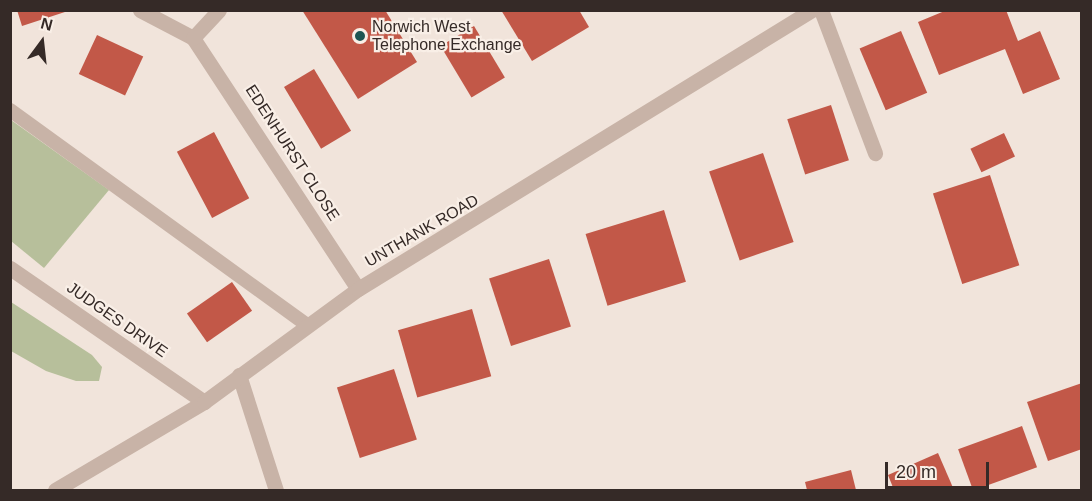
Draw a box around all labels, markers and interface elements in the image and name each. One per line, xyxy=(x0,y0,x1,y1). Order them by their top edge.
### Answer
north arrow xyxy=(12,12,72,72)
text: N xyxy=(39,14,55,34)
place label: Norwich West Telephone Exchange xyxy=(372,17,521,55)
marker: Norwich West Telephone Exchange xyxy=(353,29,367,43)
street label: EDENHURST CLOSE xyxy=(241,81,343,225)
street label: UNTHANK ROAD xyxy=(362,191,482,271)
street label: JUDGES DRIVE xyxy=(63,278,171,362)
scale bar xyxy=(888,450,992,488)
text: 20 m xyxy=(896,462,936,482)

